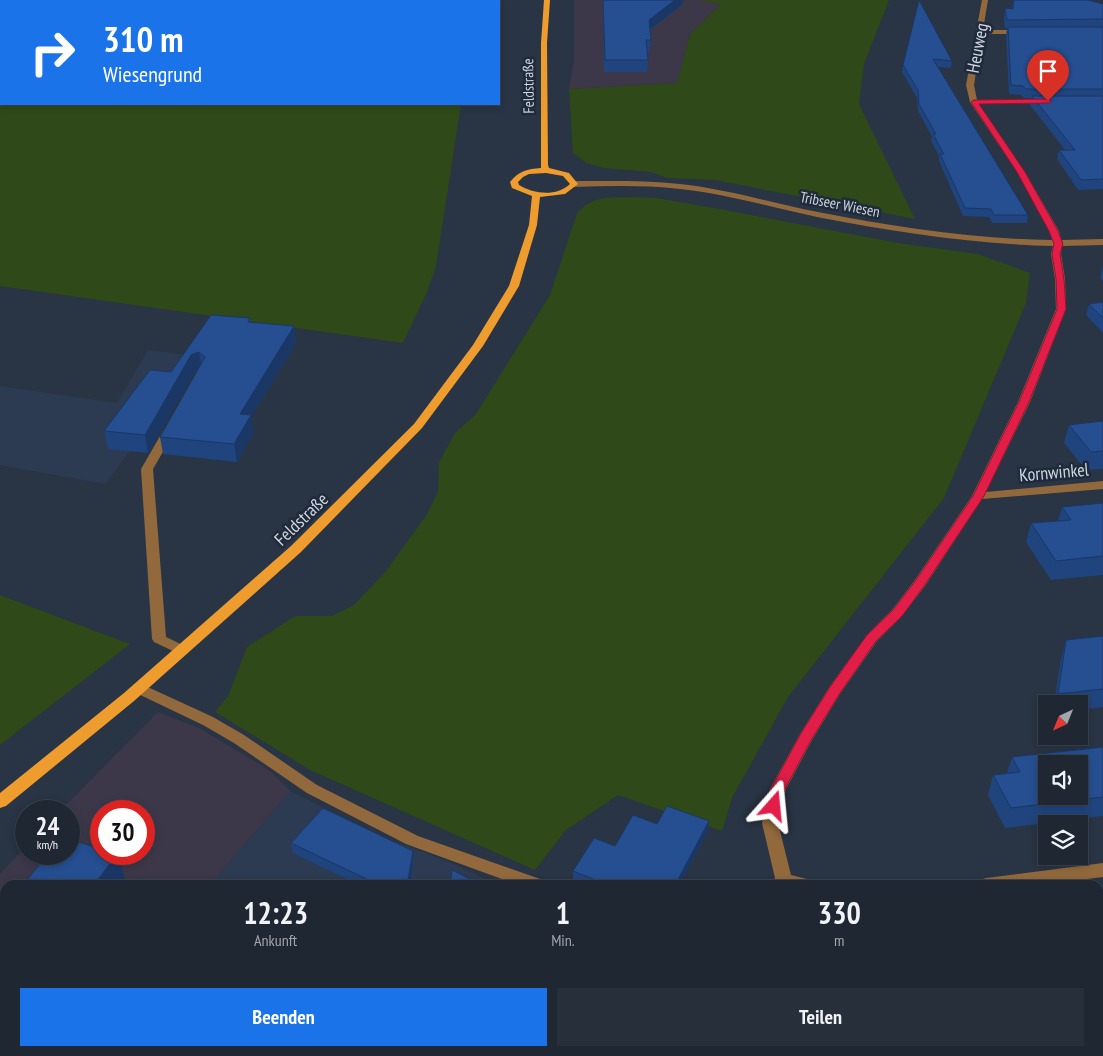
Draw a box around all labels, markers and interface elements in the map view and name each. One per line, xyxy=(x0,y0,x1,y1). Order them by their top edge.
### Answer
text: 310 m xyxy=(103,16,184,62)
icon: right xyxy=(20,20,85,85)
street label: Heuweg xyxy=(961,21,993,75)
pin xyxy=(1027,50,1069,101)
icon: arrive xyxy=(1034,57,1062,85)
street label: Feldstraße xyxy=(518,58,538,114)
text: Wiesengrund xyxy=(103,60,202,88)
street label: Tribseer Wiesen xyxy=(798,187,882,221)
street label: Kornwinkel xyxy=(1018,457,1090,486)
street label: Feldstraße xyxy=(269,488,333,550)
north arrow xyxy=(1038,695,1088,745)
map controls xyxy=(1038,695,1088,865)
button: sound xyxy=(1038,755,1088,805)
position arrow xyxy=(747,779,799,831)
speed limit sign: 30 xyxy=(90,800,155,865)
text: 24 xyxy=(36,810,59,842)
button: layers xyxy=(1038,815,1088,865)
text: km/h xyxy=(37,837,58,852)
text: 12:23 xyxy=(243,893,308,932)
text: 1 xyxy=(556,893,570,932)
text: 330 xyxy=(818,893,861,932)
text: Ankunft xyxy=(254,930,297,950)
text: Min. xyxy=(551,930,575,950)
text: m xyxy=(834,930,845,950)
button: Beenden xyxy=(20,988,547,1046)
button: Teilen xyxy=(557,988,1084,1046)

